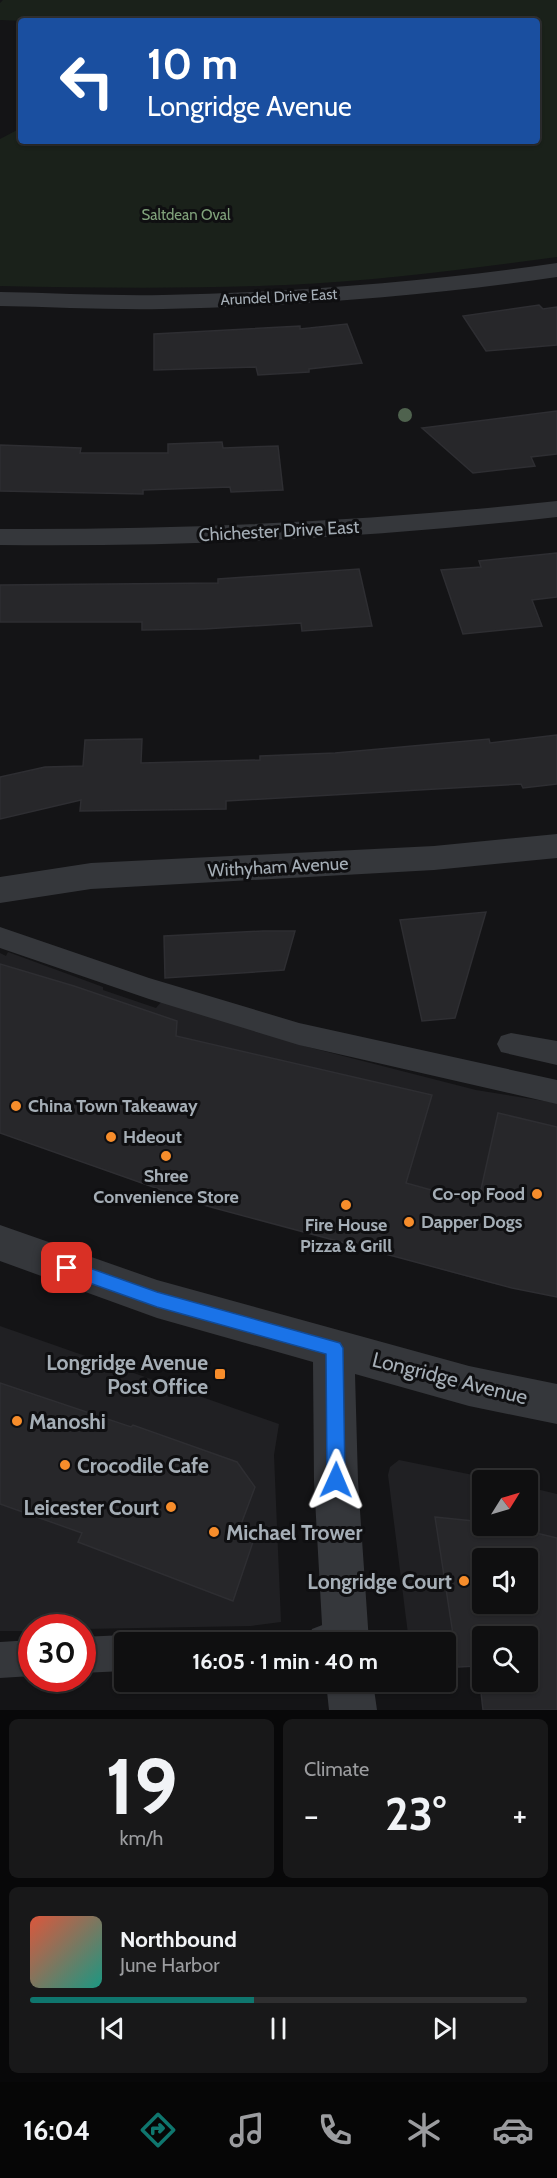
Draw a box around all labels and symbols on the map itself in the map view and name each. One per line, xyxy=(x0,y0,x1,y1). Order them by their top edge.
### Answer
park label: Saltdean Oval xyxy=(142,206,231,224)
street label: Arundel Drive East xyxy=(220,285,338,309)
street label: Chichester Drive East xyxy=(198,516,360,546)
street label: Withyham Avenue xyxy=(207,852,349,882)
place label: China Town Takeaway xyxy=(28,1095,198,1117)
marker: China Town Takeaway xyxy=(9,1099,23,1113)
place label: Hdeout xyxy=(123,1126,182,1148)
marker: Hdeout xyxy=(104,1130,118,1144)
marker: Shree Convenience Store xyxy=(159,1149,173,1163)
place label: Shree Convenience Store xyxy=(93,1165,239,1208)
place label: Co-op Food xyxy=(432,1183,525,1205)
marker: Co-op Food xyxy=(530,1187,544,1201)
marker: Fire House Pizza & Grill xyxy=(339,1198,353,1212)
place label: Dapper Dogs xyxy=(421,1211,523,1233)
place label: Fire House Pizza & Grill xyxy=(300,1214,392,1257)
marker: Dapper Dogs xyxy=(402,1215,416,1229)
pin xyxy=(41,1242,92,1293)
street label: Longridge Avenue xyxy=(370,1347,531,1409)
place label: Longridge Avenue Post Office xyxy=(46,1350,208,1399)
marker: Longridge Avenue Post Office xyxy=(213,1367,227,1381)
place label: Manoshi xyxy=(29,1409,106,1434)
marker: Manoshi xyxy=(10,1414,24,1428)
position arrow xyxy=(304,1448,368,1512)
place label: Crocodile Cafe xyxy=(77,1453,209,1478)
marker: Crocodile Cafe xyxy=(58,1458,72,1472)
north arrow xyxy=(472,1470,538,1536)
place label: Leicester Court xyxy=(24,1495,159,1520)
marker: Leicester Court xyxy=(164,1500,178,1514)
place label: Michael Trower xyxy=(226,1520,362,1545)
marker: Michael Trower xyxy=(207,1525,221,1539)
place label: Longridge Court xyxy=(307,1569,452,1594)
marker: Longridge Court xyxy=(457,1574,471,1588)
speed limit sign: 30 xyxy=(18,1614,96,1692)

